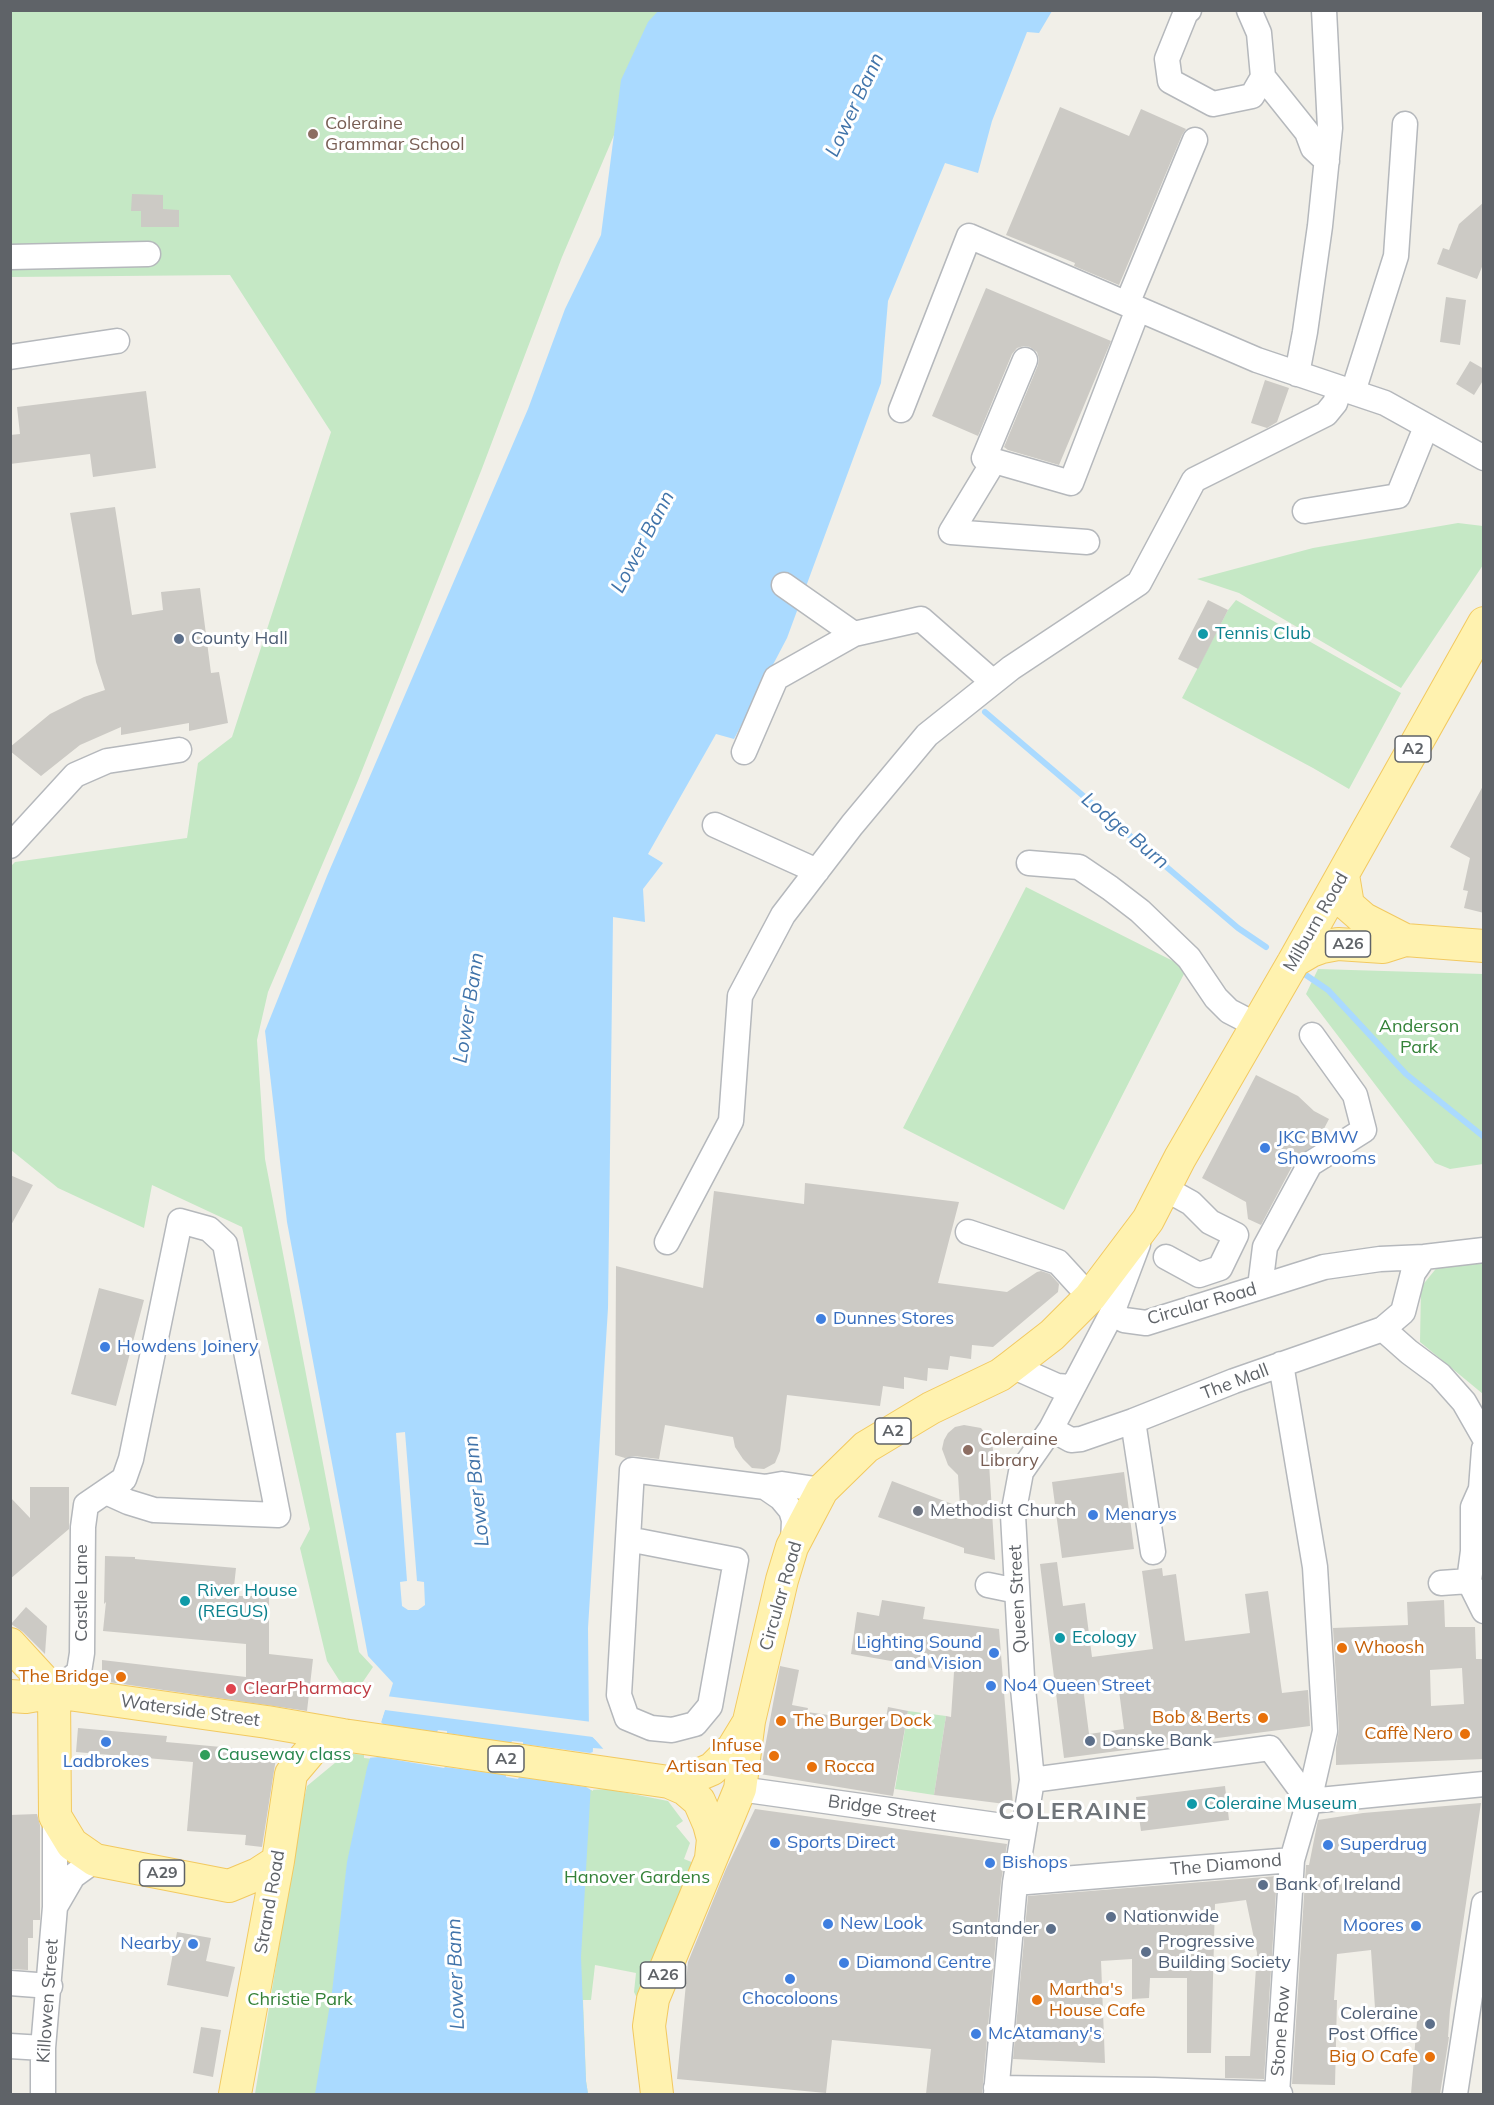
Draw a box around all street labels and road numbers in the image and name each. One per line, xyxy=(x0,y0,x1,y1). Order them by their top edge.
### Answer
road number: A2 xyxy=(1395,736,1431,762)
street label: Milburn Road xyxy=(1279,868,1353,976)
road number: A26 xyxy=(1326,931,1370,957)
street label: Circular Road xyxy=(1145,1278,1259,1330)
street label: The Mall xyxy=(1198,1359,1272,1405)
road number: A2 xyxy=(875,1418,911,1444)
street label: Circular Road xyxy=(755,1539,807,1653)
street label: Castle Lane xyxy=(71,1544,93,1642)
street label: Queen Street xyxy=(1004,1544,1032,1654)
street label: Waterside Street xyxy=(119,1691,261,1731)
road number: A2 xyxy=(488,1746,524,1772)
street label: Bridge Street xyxy=(827,1791,937,1827)
street label: Strand Road xyxy=(250,1848,290,1956)
street label: The Diamond xyxy=(1169,1849,1283,1881)
road number: A29 xyxy=(140,1860,184,1886)
street label: Killowen Street xyxy=(33,1938,63,2064)
road number: A26 xyxy=(640,1962,686,1988)
street label: Stone Row xyxy=(1267,1985,1295,2077)

